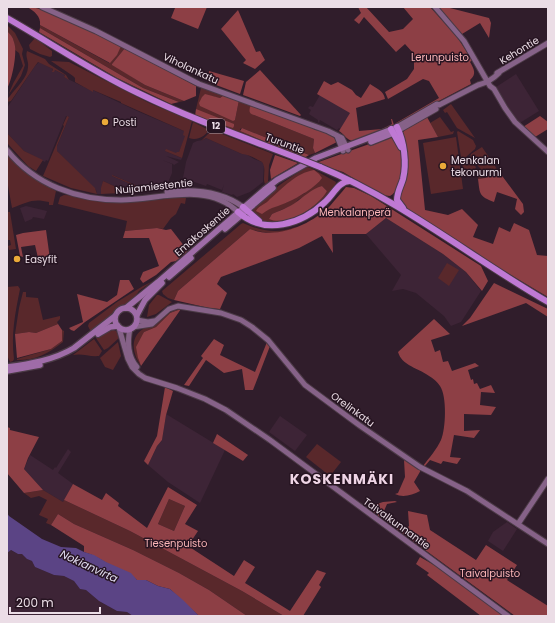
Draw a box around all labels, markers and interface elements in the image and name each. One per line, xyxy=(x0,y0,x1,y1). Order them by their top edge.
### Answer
street label: Kehontie xyxy=(497,33,542,68)
street label: Viholankatu xyxy=(161,49,221,88)
park label: Lerunpuisto xyxy=(411,50,469,65)
place label: Posti xyxy=(113,115,137,130)
marker: Posti xyxy=(100,117,110,127)
road number: 12 xyxy=(207,119,225,133)
street label: Turuntie xyxy=(263,129,306,158)
place label: Menkalan tekonurmi xyxy=(451,153,502,180)
marker: Menkalan tekonurmi xyxy=(438,161,448,171)
street label: Nuijamiestentie xyxy=(115,175,194,198)
street label: Emäkoskentie xyxy=(171,203,233,260)
park label: Menkalanperä xyxy=(319,205,391,220)
place label: Easyfit xyxy=(25,252,57,267)
marker: Easyfit xyxy=(12,254,22,264)
street label: Orelinkatu xyxy=(328,388,378,430)
district label: KOSKENMÄKI xyxy=(290,469,394,489)
street label: Taivalkunnantie xyxy=(360,494,433,553)
park label: Tiesenpuisto xyxy=(145,536,207,551)
water label: Nokianvirta xyxy=(58,546,121,587)
park label: Taivalpuisto xyxy=(460,566,520,581)
scale bar xyxy=(10,589,100,615)
text: 200 m xyxy=(16,594,54,611)

